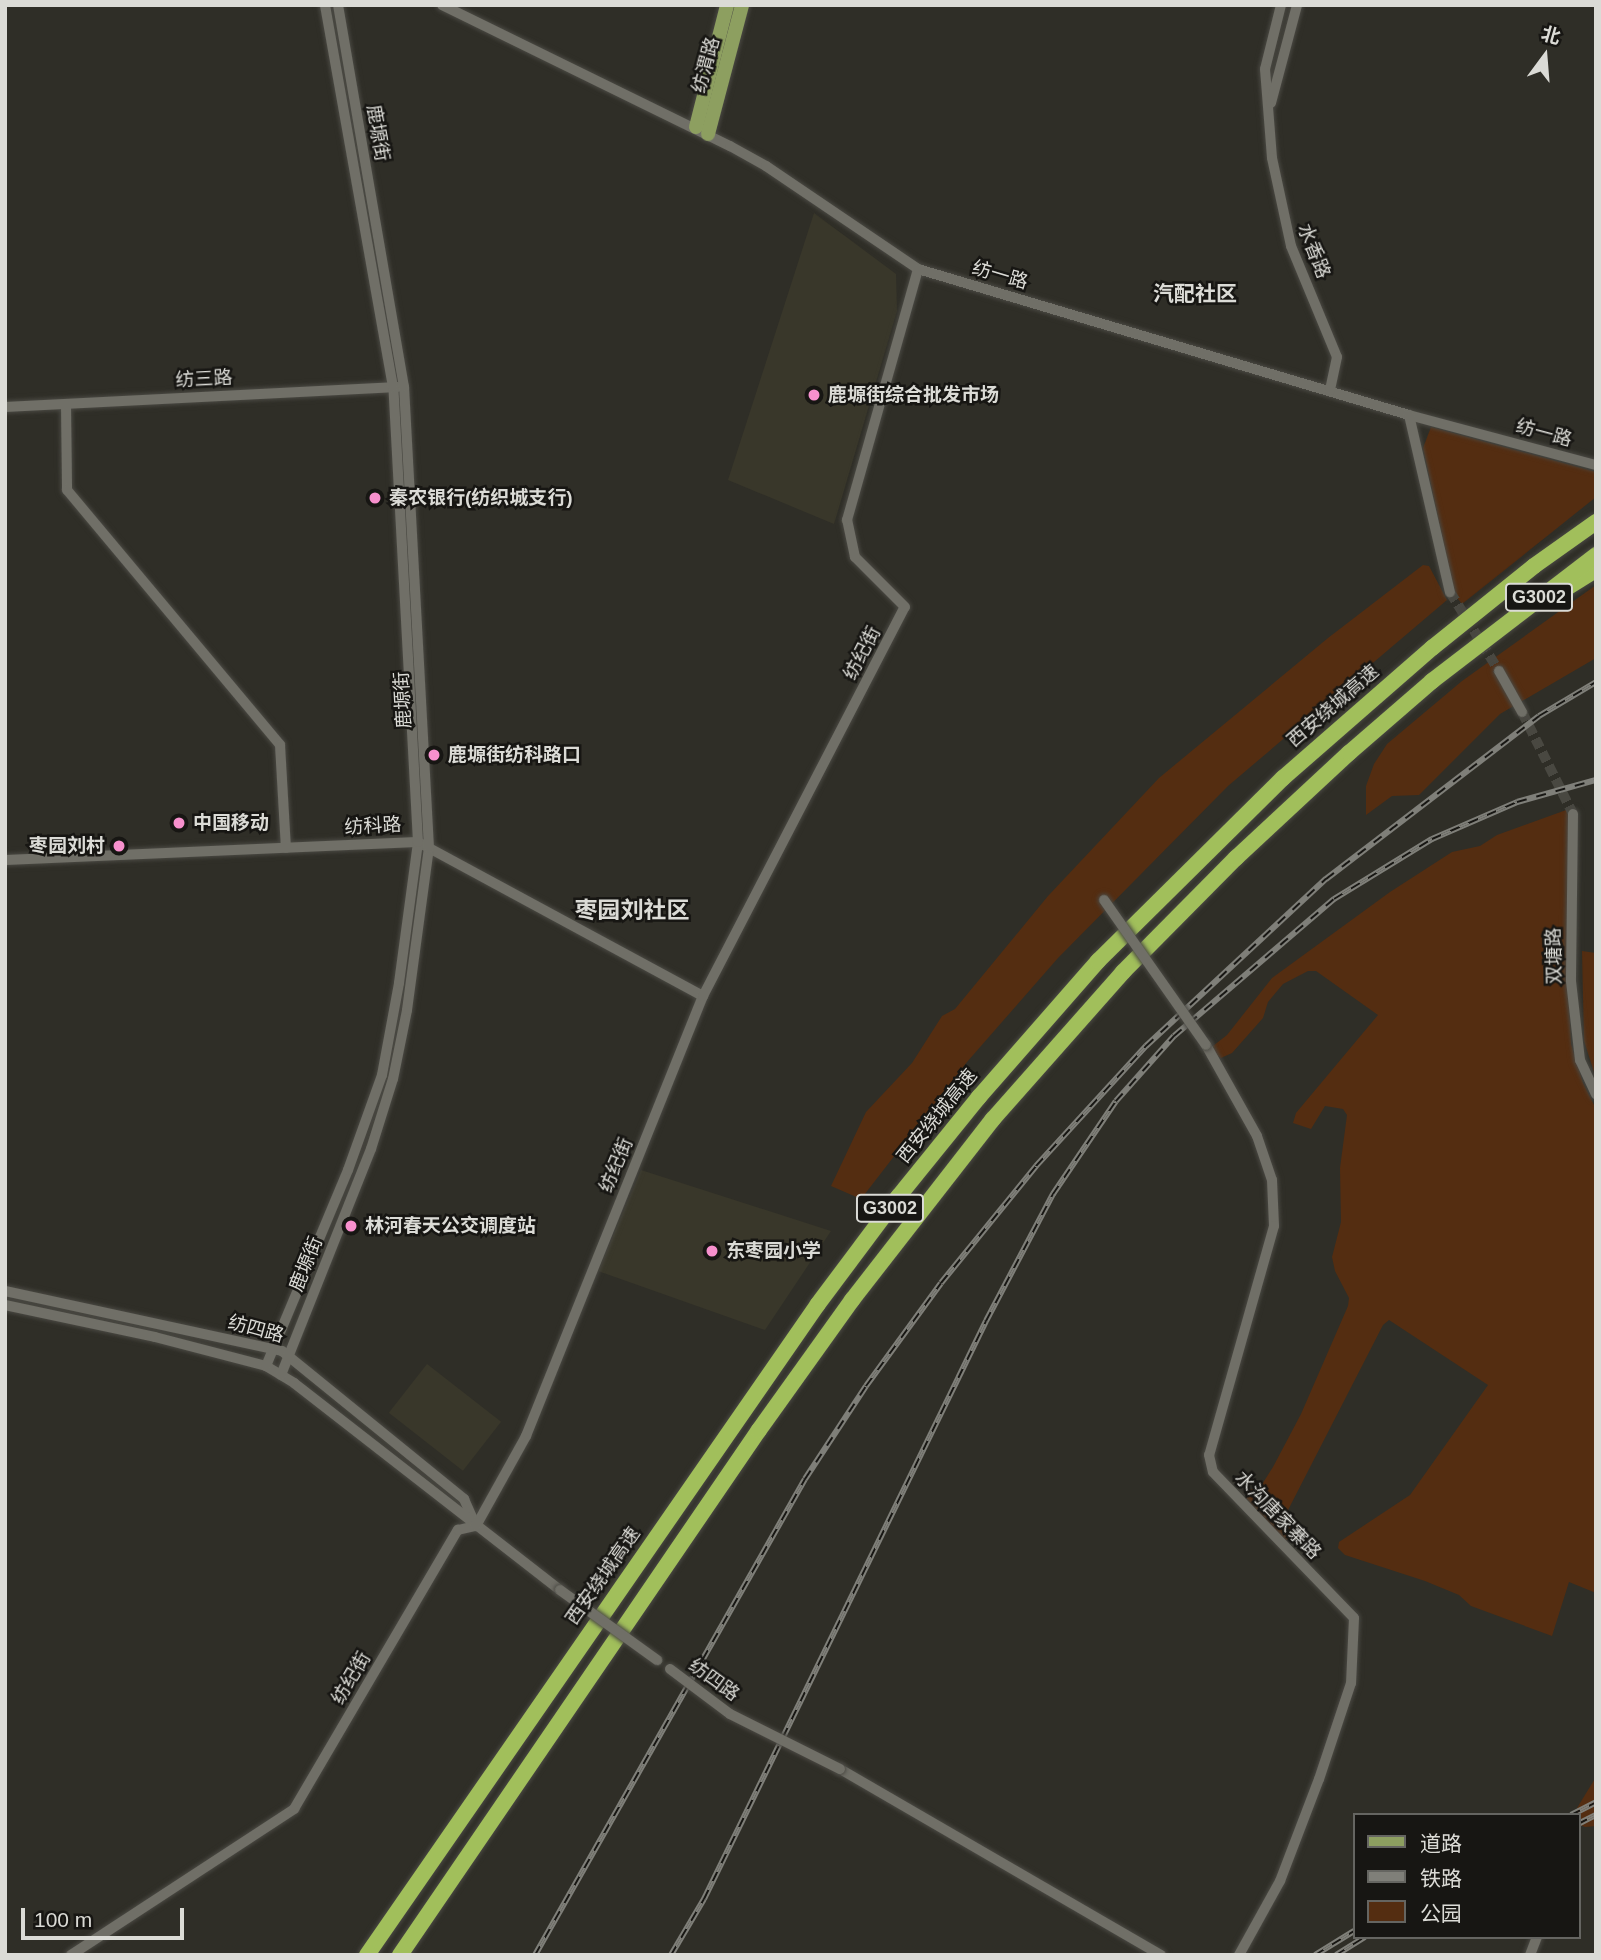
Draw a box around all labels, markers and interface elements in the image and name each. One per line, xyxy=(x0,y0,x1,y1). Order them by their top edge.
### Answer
north arrow xyxy=(1510,21,1580,91)
text: 北 xyxy=(1539,23,1563,48)
street label: 纺渭路 xyxy=(688,35,724,95)
street label: 鹿塬街 xyxy=(362,103,394,163)
street label: 水香路 xyxy=(1293,220,1335,282)
street label: 纺一路 xyxy=(969,256,1031,294)
district label: 汽配社区 xyxy=(1153,281,1237,307)
street label: 纺三路 xyxy=(175,366,233,392)
place label: 鹿塬街综合批发市场 xyxy=(828,384,999,406)
marker: 鹿塬街综合批发市场 xyxy=(806,387,822,403)
street label: 纺一路 xyxy=(1514,415,1574,451)
place label: 秦农银行(纺织城支行) xyxy=(389,487,573,509)
marker: 秦农银行(纺织城支行) xyxy=(367,490,383,506)
road number: G3002 xyxy=(1504,582,1574,612)
street label: 纺纪街 xyxy=(839,622,885,684)
street label: 西安绕城高速 xyxy=(1283,660,1383,752)
street label: 鹿塬街 xyxy=(390,671,416,729)
place label: 鹿塬街纺科路口 xyxy=(448,744,581,766)
marker: 鹿塬街纺科路口 xyxy=(426,747,442,763)
place label: 中国移动 xyxy=(193,812,269,834)
street label: 纺科路 xyxy=(344,813,402,839)
marker: 中国移动 xyxy=(171,815,187,831)
place label: 枣园刘村 xyxy=(29,835,105,857)
marker: 枣园刘村 xyxy=(111,838,127,854)
district label: 枣园刘社区 xyxy=(575,896,689,924)
street label: 双塘路 xyxy=(1542,927,1566,985)
street label: 西安绕城高速 xyxy=(892,1065,982,1167)
street label: 纺纪街 xyxy=(595,1134,637,1196)
road number: G3002 xyxy=(855,1194,925,1223)
place label: 林河春天公交调度站 xyxy=(365,1215,536,1237)
marker: 林河春天公交调度站 xyxy=(343,1218,359,1234)
street label: 鹿塬街 xyxy=(285,1233,327,1295)
place label: 东枣园小学 xyxy=(726,1240,821,1262)
marker: 东枣园小学 xyxy=(704,1243,720,1259)
street label: 纺四路 xyxy=(226,1311,286,1347)
street label: 水沟唐家寨路 xyxy=(1230,1466,1326,1564)
street label: 西安绕城高速 xyxy=(561,1523,645,1629)
street label: 纺纪街 xyxy=(327,1648,375,1708)
street label: 纺四路 xyxy=(684,1654,744,1706)
legend xyxy=(1352,1813,1580,1939)
text: 道路 xyxy=(1420,1832,1462,1855)
text: 铁路 xyxy=(1420,1867,1462,1890)
scale bar xyxy=(24,1894,187,1938)
text: 公园 xyxy=(1420,1902,1462,1925)
text: 100 m xyxy=(34,1908,92,1931)

